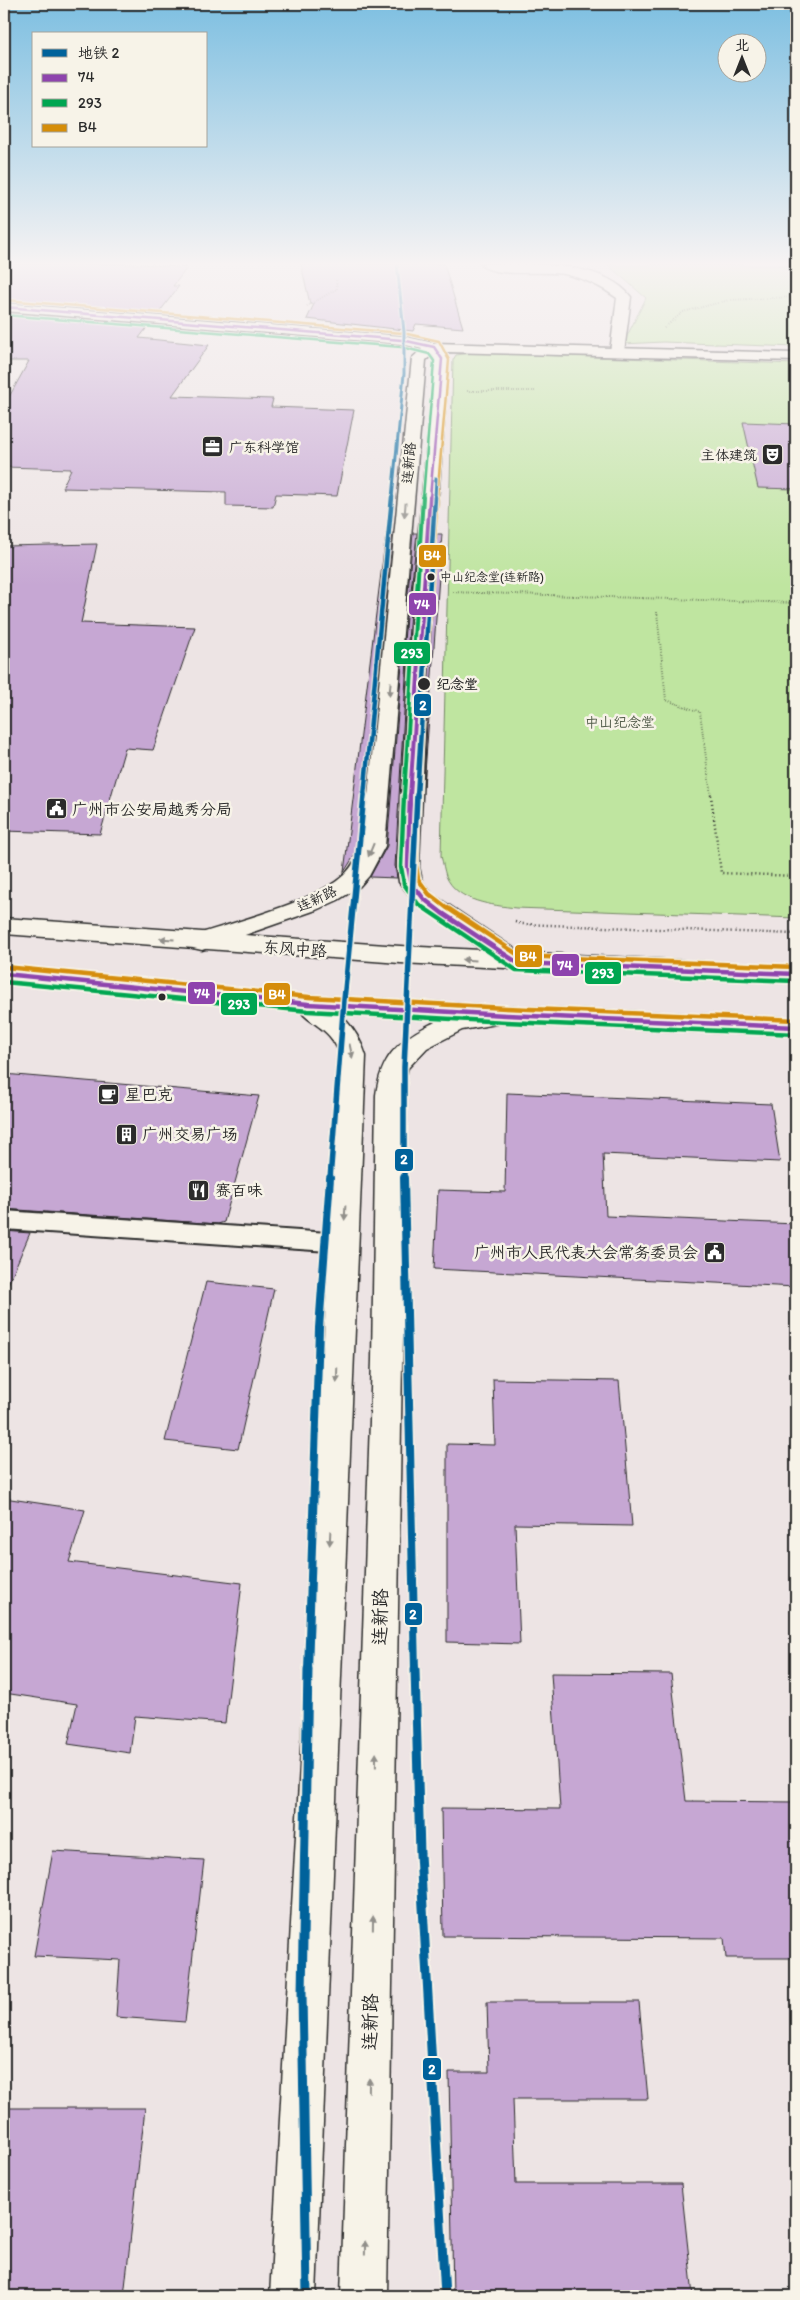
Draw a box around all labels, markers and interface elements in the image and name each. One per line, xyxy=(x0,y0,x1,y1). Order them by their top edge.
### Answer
legend xyxy=(32,32,208,148)
north arrow xyxy=(718,32,768,82)
text: 北 xyxy=(735,37,749,54)
text: 地铁 2 xyxy=(78,44,119,62)
text: 74 xyxy=(78,68,94,86)
text: 293 xyxy=(78,94,102,112)
text: B4 xyxy=(78,118,97,136)
office icon: 广东科学馆 xyxy=(201,435,225,459)
place label: 广东科学馆 xyxy=(229,439,299,456)
street label: 连新路 xyxy=(399,441,419,485)
theatre icon: 主体建筑 xyxy=(761,443,785,467)
place label: 主体建筑 xyxy=(701,447,757,464)
one-way arrow xyxy=(400,502,408,518)
line badge: B4 xyxy=(418,544,447,568)
text: B4 xyxy=(423,547,441,564)
place label: 中山纪念堂(连新路) xyxy=(440,570,544,584)
marker: 中山纪念堂(连新路) xyxy=(426,572,436,582)
line badge: 74 xyxy=(408,592,437,616)
text: 74 xyxy=(413,596,430,613)
line badge: 293 xyxy=(393,641,431,665)
text: 293 xyxy=(401,645,424,662)
marker: 纪念堂 xyxy=(416,676,432,692)
place label: 纪念堂 xyxy=(436,676,478,693)
one-way arrow xyxy=(385,681,393,697)
line badge: 2 xyxy=(413,693,432,717)
text: 2 xyxy=(419,697,427,714)
park label: 中山纪念堂 xyxy=(585,714,655,731)
public building icon: 广州市公安局越秀分局 xyxy=(44,797,68,821)
place label: 广州市公安局越秀分局 xyxy=(72,800,232,819)
one-way arrow xyxy=(367,843,375,858)
street label: 连新路 xyxy=(294,882,340,916)
one-way arrow xyxy=(159,935,175,943)
street label: 东风中路 xyxy=(262,937,328,961)
line badge: B4 xyxy=(514,944,543,968)
text: B4 xyxy=(519,948,537,965)
line badge: 74 xyxy=(551,953,580,977)
one-way arrow xyxy=(461,955,477,963)
text: 74 xyxy=(556,957,573,974)
line badge: 293 xyxy=(584,961,622,985)
text: 293 xyxy=(592,965,615,982)
line badge: 74 xyxy=(187,981,216,1005)
line badge: B4 xyxy=(263,982,291,1006)
text: 74 xyxy=(193,985,210,1002)
text: B4 xyxy=(268,986,286,1003)
unlabelled marker xyxy=(157,992,167,1002)
line badge: 293 xyxy=(220,992,258,1016)
text: 293 xyxy=(228,996,251,1013)
one-way arrow xyxy=(347,1043,355,1059)
cafe icon: 星巴克 xyxy=(97,1082,121,1106)
place label: 星巴克 xyxy=(125,1085,173,1104)
building icon: 广州交易广场 xyxy=(114,1122,138,1146)
place label: 广州交易广场 xyxy=(142,1125,238,1144)
line badge: 2 xyxy=(394,1148,414,1172)
text: 2 xyxy=(400,1151,408,1168)
restaurant icon: 赛百味 xyxy=(187,1178,211,1202)
place label: 赛百味 xyxy=(215,1181,263,1200)
one-way arrow xyxy=(340,1205,348,1221)
public building icon: 广州市人民代表大会常务委员会 xyxy=(702,1240,726,1264)
place label: 广州市人民代表大会常务委员会 xyxy=(474,1243,698,1262)
one-way arrow xyxy=(333,1368,341,1384)
one-way arrow xyxy=(326,1530,334,1546)
street label: 连新路 xyxy=(368,1588,392,1646)
line badge: 2 xyxy=(404,1602,423,1626)
text: 2 xyxy=(409,1606,417,1623)
one-way arrow xyxy=(373,1752,381,1768)
one-way arrow xyxy=(369,1914,377,1930)
street label: 连新路 xyxy=(358,1993,382,2051)
line badge: 2 xyxy=(422,2057,442,2081)
text: 2 xyxy=(428,2061,436,2078)
one-way arrow xyxy=(365,2077,373,2093)
one-way arrow xyxy=(361,2239,369,2255)

